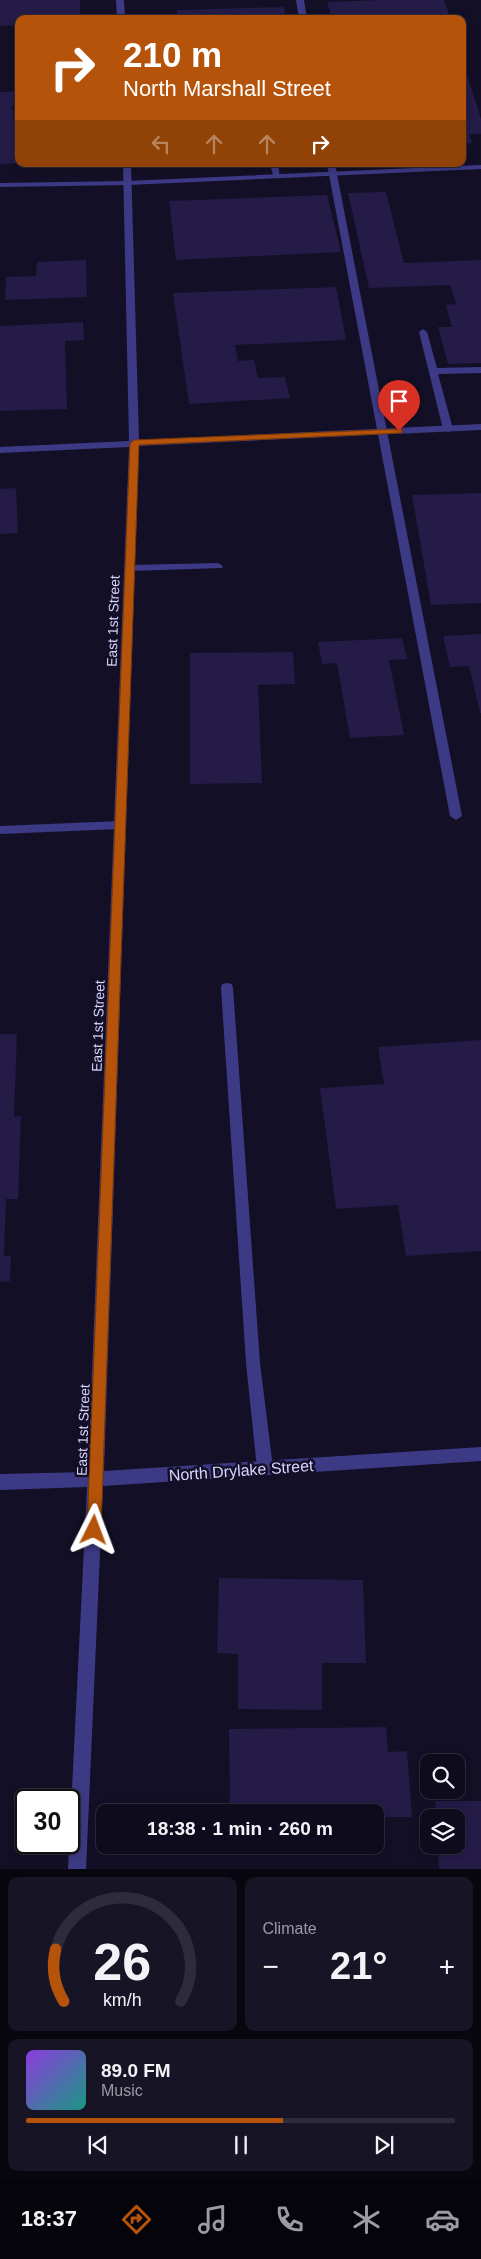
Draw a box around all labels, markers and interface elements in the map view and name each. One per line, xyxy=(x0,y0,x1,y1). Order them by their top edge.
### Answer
icon: right xyxy=(40,35,105,100)
text: 210 m xyxy=(123,35,222,74)
text: North Marshall Street xyxy=(123,76,331,101)
icon: left xyxy=(147,130,175,158)
icon: ahead xyxy=(200,130,228,158)
icon: ahead xyxy=(253,130,281,158)
icon: right xyxy=(306,130,334,158)
pin xyxy=(378,380,420,431)
icon: arrive xyxy=(385,387,413,415)
street label: East 1st Street xyxy=(103,575,123,667)
street label: East 1st Street xyxy=(88,980,108,1072)
street label: East 1st Street xyxy=(73,1384,93,1476)
street label: North Drylake Street xyxy=(168,1457,314,1484)
position arrow xyxy=(67,1503,119,1555)
map controls xyxy=(420,1754,465,1854)
button: search xyxy=(420,1754,465,1799)
speed limit sign: 30 xyxy=(15,1789,80,1854)
button: layers xyxy=(420,1809,465,1854)
text: 18:38 · 1 min · 260 m xyxy=(147,1818,333,1839)
text: Climate xyxy=(263,1920,317,1937)
text: 26 xyxy=(93,1933,151,1991)
text: 21° xyxy=(330,1945,387,1987)
text: − xyxy=(263,1951,279,1982)
text: + xyxy=(439,1951,455,1982)
text: km/h xyxy=(103,1990,142,2010)
text: 89.0 FM xyxy=(101,2060,171,2081)
text: Music xyxy=(101,2082,143,2099)
icon: previous xyxy=(84,2131,112,2159)
icon: pause xyxy=(227,2131,255,2159)
icon: next xyxy=(370,2131,398,2159)
icon: directions xyxy=(119,2202,154,2237)
icon: music xyxy=(195,2202,230,2237)
icon: phone xyxy=(272,2202,307,2237)
icon: climate xyxy=(349,2202,384,2237)
icon: car xyxy=(425,2202,460,2237)
text: 18:37 xyxy=(21,2206,77,2231)

